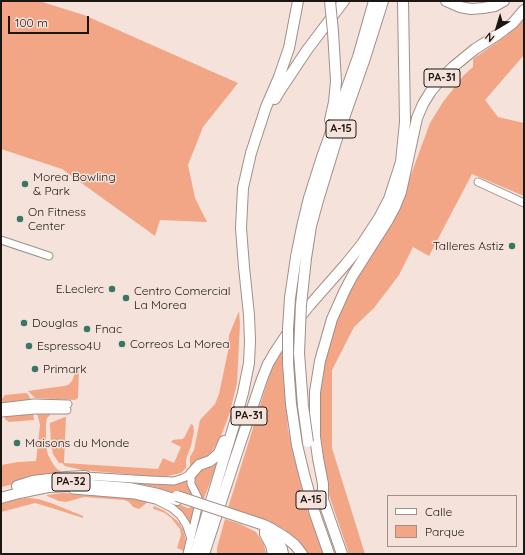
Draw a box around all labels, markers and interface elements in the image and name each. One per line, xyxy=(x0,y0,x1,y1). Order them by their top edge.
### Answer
scale bar xyxy=(10,8,91,34)
north arrow xyxy=(477,8,517,48)
text: 100 m xyxy=(15,15,48,30)
text: N xyxy=(482,29,497,45)
road number: PA-31 xyxy=(424,69,460,87)
road number: A-15 xyxy=(326,120,356,138)
place label: Morea Bowling & Park xyxy=(33,170,116,198)
marker: Morea Bowling & Park xyxy=(20,179,30,189)
place label: On Fitness Center xyxy=(28,205,86,233)
marker: On Fitness Center xyxy=(15,214,25,224)
place label: Talleres Astiz xyxy=(433,239,504,253)
marker: Talleres Astiz xyxy=(507,241,517,251)
place label: E.Leclerc xyxy=(56,282,104,296)
marker: E.Leclerc xyxy=(107,284,117,294)
place label: Centro Comercial La Morea xyxy=(134,284,230,312)
marker: Centro Comercial La Morea xyxy=(121,293,131,303)
place label: Douglas xyxy=(32,316,78,330)
marker: Douglas xyxy=(19,318,29,328)
place label: Fnac xyxy=(95,322,122,336)
marker: Fnac xyxy=(82,324,92,334)
place label: Correos La Morea xyxy=(130,337,230,351)
place label: Espresso4U xyxy=(37,339,101,353)
marker: Correos La Morea xyxy=(117,339,127,349)
marker: Espresso4U xyxy=(24,341,34,351)
place label: Primark xyxy=(43,362,87,376)
marker: Primark xyxy=(30,364,40,374)
road number: PA-31 xyxy=(231,407,267,425)
place label: Maisons du Monde xyxy=(25,436,129,450)
marker: Maisons du Monde xyxy=(12,438,22,448)
road number: PA-32 xyxy=(52,473,90,491)
road number: A-15 xyxy=(296,491,326,509)
legend xyxy=(387,495,517,547)
text: Calle xyxy=(425,504,452,519)
text: Parque xyxy=(425,524,465,539)

